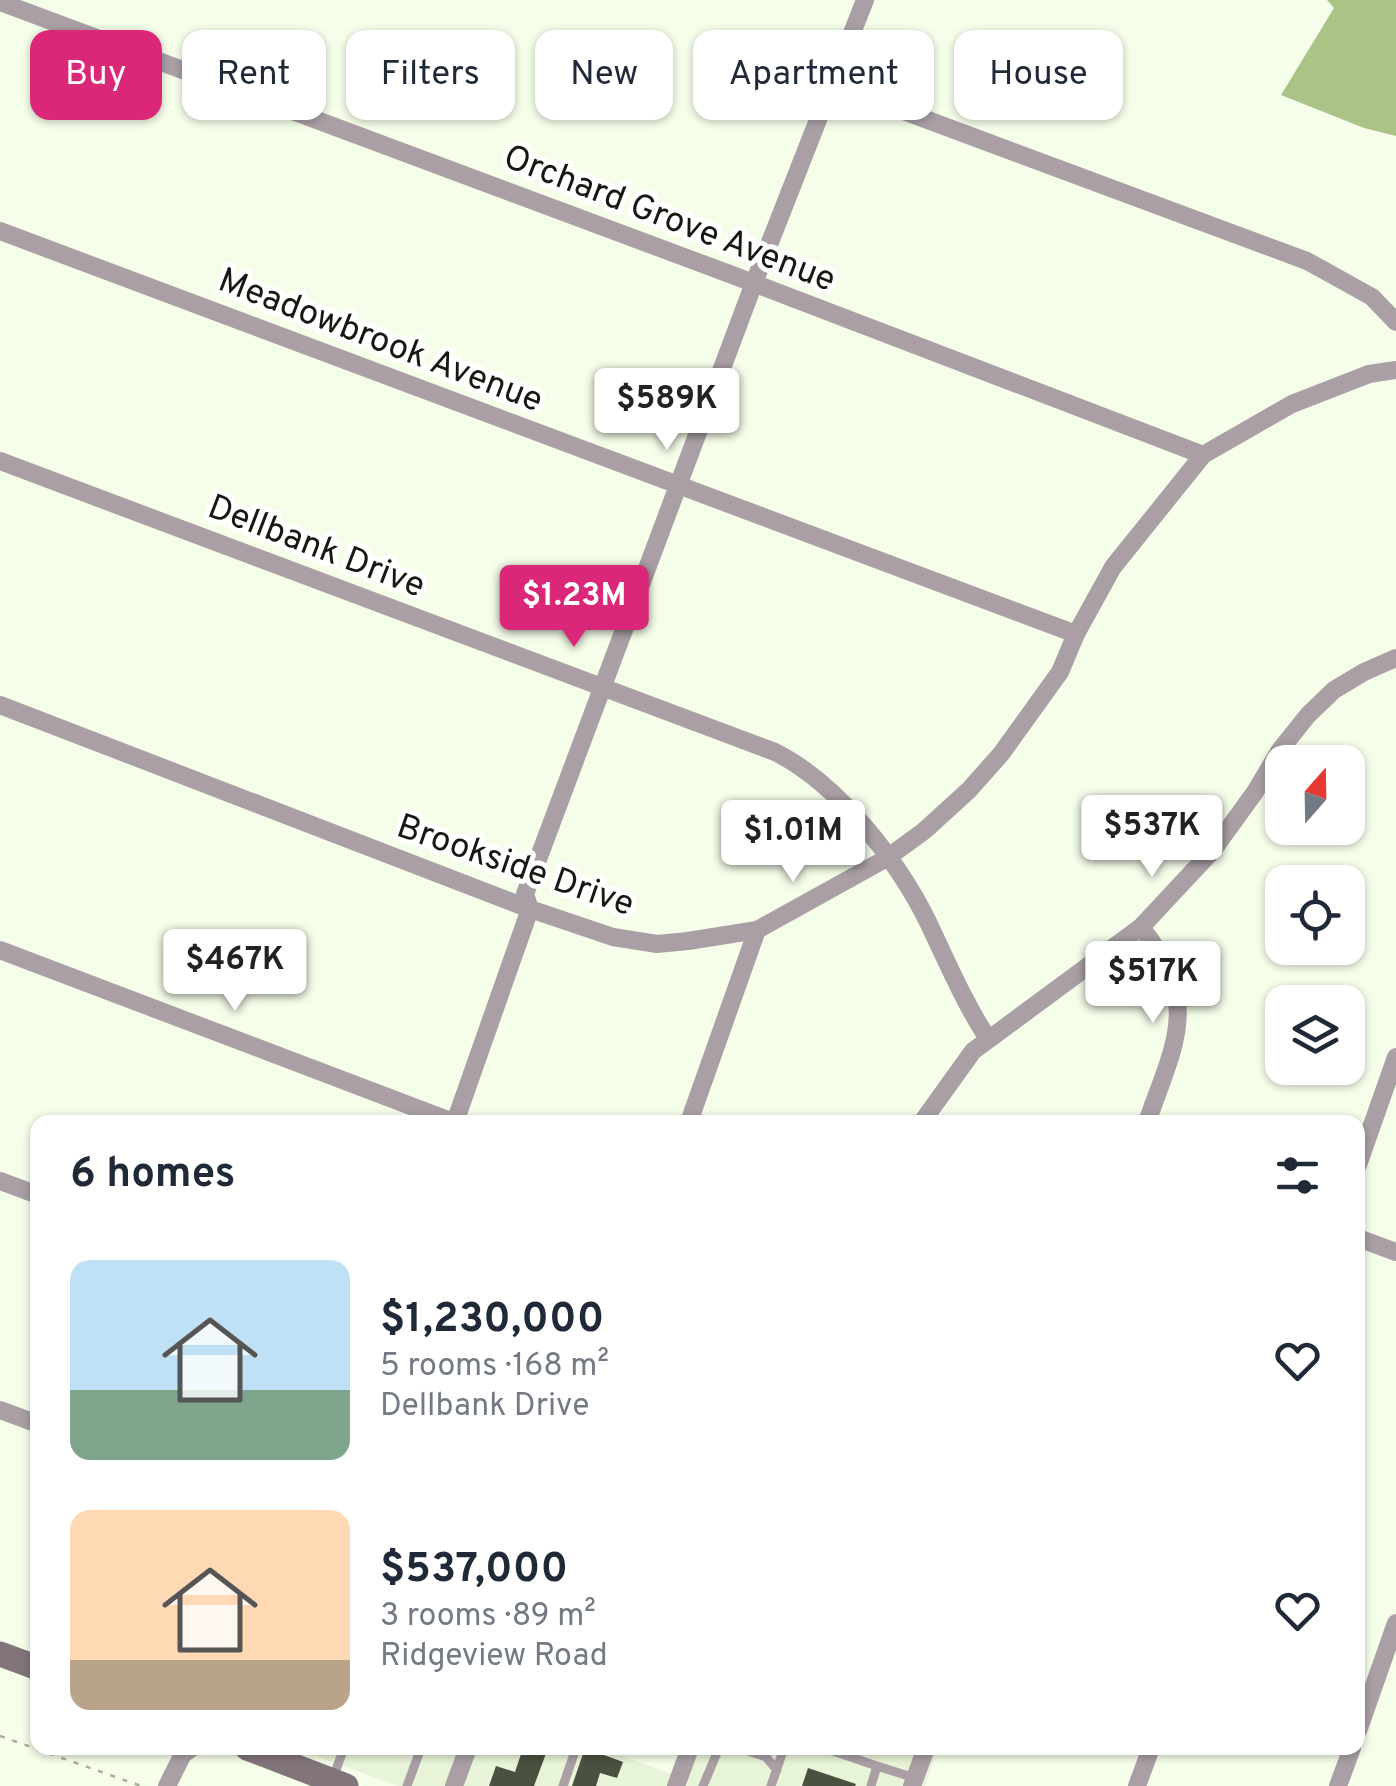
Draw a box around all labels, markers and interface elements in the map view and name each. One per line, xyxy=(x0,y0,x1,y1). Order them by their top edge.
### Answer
chip: Buy xyxy=(30,30,162,120)
chip: Rent xyxy=(182,30,326,120)
chip: Filters xyxy=(346,30,515,120)
chip: New xyxy=(535,30,673,120)
chip: Apartment xyxy=(693,30,934,120)
chip: House xyxy=(954,30,1123,120)
street label: Orchard Grove Avenue xyxy=(497,136,841,303)
street label: Meadowbrook Avenue xyxy=(211,260,548,424)
pin: $589K xyxy=(597,368,737,453)
text: $589K xyxy=(616,380,718,420)
street label: Dellbank Drive xyxy=(201,486,431,609)
pin: $1.23M xyxy=(493,565,655,650)
text: $1.23M xyxy=(522,577,626,617)
north arrow xyxy=(1265,745,1365,845)
map controls xyxy=(1265,745,1365,1085)
pin: $537K xyxy=(1082,795,1222,880)
pin: $1.01M xyxy=(712,800,874,885)
street label: Brookside Drive xyxy=(391,806,640,928)
text: $537K xyxy=(1103,807,1201,847)
text: $1.01M xyxy=(743,812,843,852)
button: locate xyxy=(1265,865,1365,965)
pin: $467K xyxy=(165,929,305,1014)
text: $467K xyxy=(185,941,285,981)
pin: $517K xyxy=(1083,941,1223,1026)
text: $517K xyxy=(1107,953,1199,993)
button: layers xyxy=(1265,985,1365,1085)
icon: filters xyxy=(1270,1148,1325,1203)
text: 6 homes xyxy=(70,1149,235,1202)
text: $1,230,000 xyxy=(380,1294,604,1347)
icon: home xyxy=(150,1300,270,1420)
icon: heart xyxy=(1270,1333,1325,1388)
text: 5 rooms · 168 m² xyxy=(380,1347,609,1387)
text: Dellbank Drive xyxy=(380,1387,590,1427)
text: $537,000 xyxy=(380,1544,568,1597)
icon: home xyxy=(150,1550,270,1670)
icon: heart xyxy=(1270,1583,1325,1638)
text: 3 rooms · 89 m² xyxy=(380,1597,596,1637)
text: Ridgeview Road xyxy=(380,1637,608,1677)

